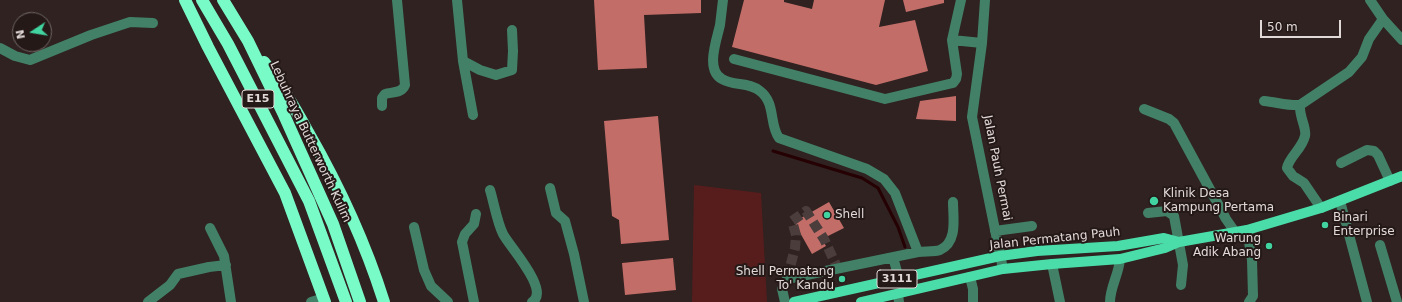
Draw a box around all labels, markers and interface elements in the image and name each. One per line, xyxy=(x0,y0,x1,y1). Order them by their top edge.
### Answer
north arrow xyxy=(12,12,52,52)
scale bar xyxy=(1262,12,1343,38)
text: 50 m xyxy=(1267,20,1298,34)
text: N xyxy=(13,29,28,40)
street label: Lebuhraya Butterworth Kulim xyxy=(266,59,354,225)
road number: E15 xyxy=(242,90,274,108)
street label: Jalan Pauh Permai xyxy=(980,114,1014,222)
place label: Klinik Desa Kampung Pertama xyxy=(1163,187,1274,215)
marker: Klinik Desa Kampung Pertama xyxy=(1148,195,1160,207)
place label: Shell xyxy=(835,208,864,222)
marker: Shell xyxy=(822,210,832,220)
place label: Binari Enterprise xyxy=(1333,211,1395,239)
marker: Binari Enterprise xyxy=(1320,220,1330,230)
street label: Jalan Permatang Pauh xyxy=(989,225,1121,253)
place label: Warung Adik Abang xyxy=(1193,232,1261,260)
marker: Warung Adik Abang xyxy=(1264,241,1274,251)
place label: Shell Permatang To' Kandu xyxy=(736,265,834,293)
road number: 3111 xyxy=(877,270,917,288)
marker: Shell Permatang To' Kandu xyxy=(837,274,847,284)

